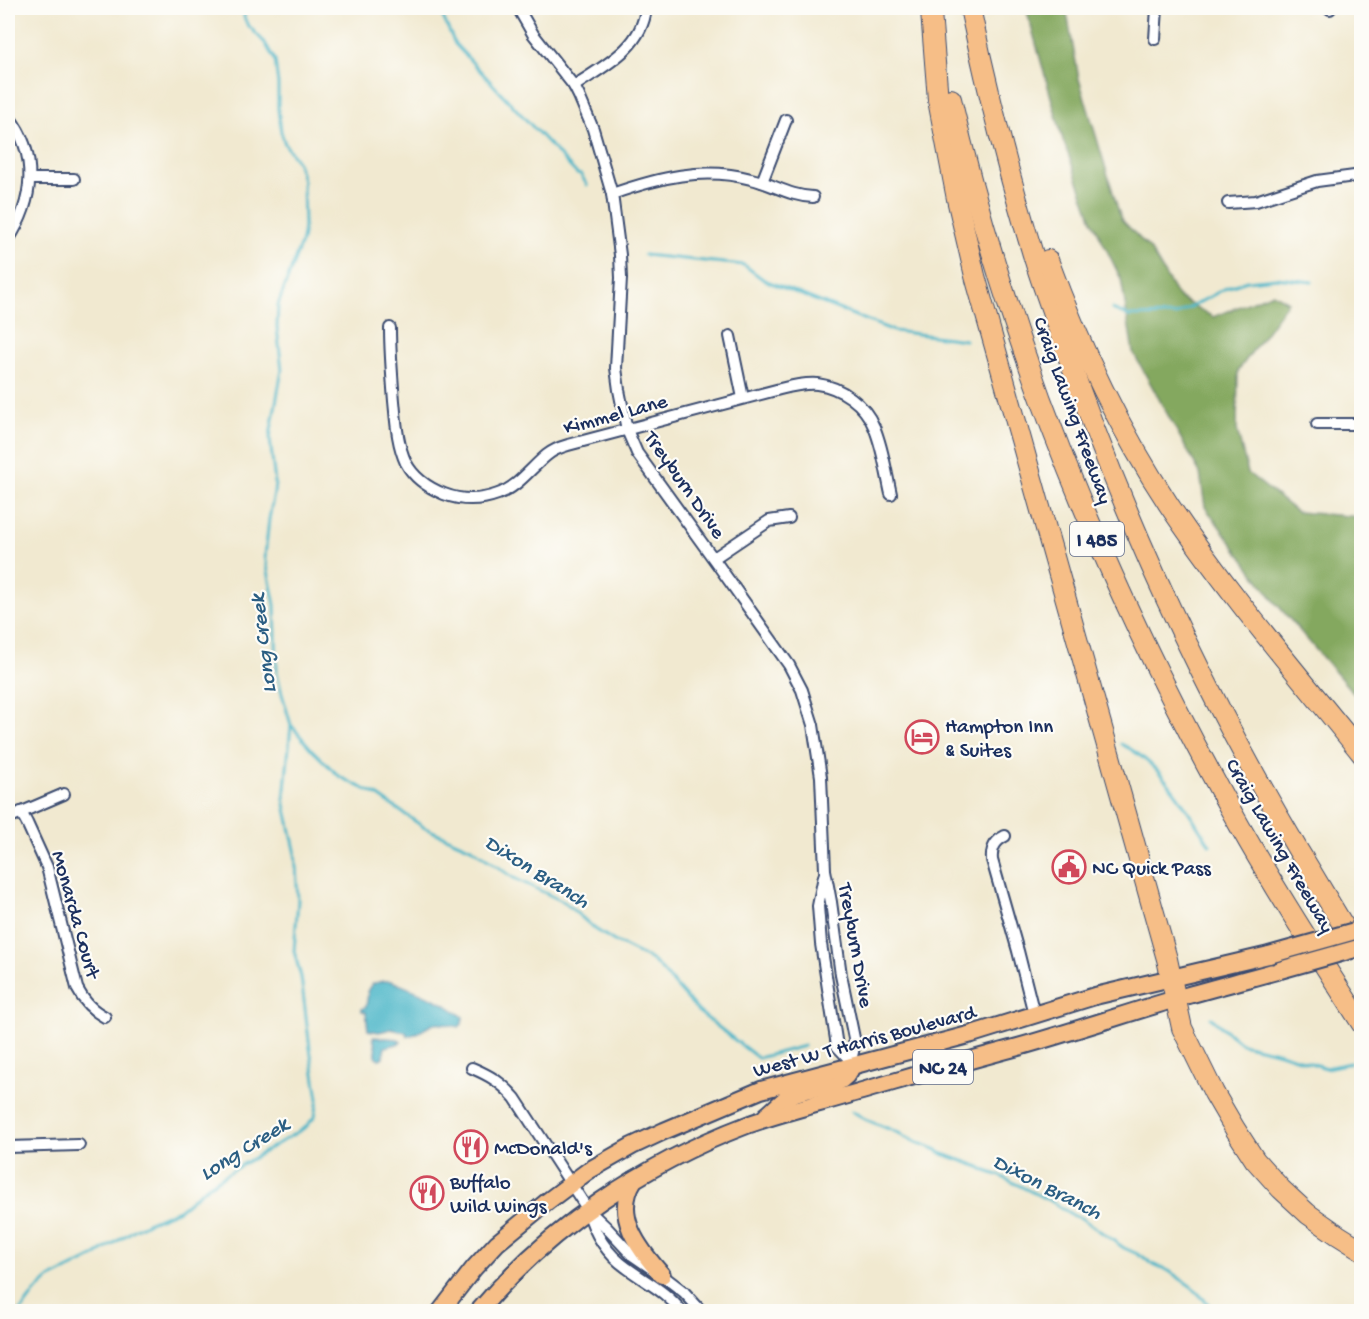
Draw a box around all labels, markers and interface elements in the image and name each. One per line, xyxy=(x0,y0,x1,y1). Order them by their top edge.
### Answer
street label: Craig Lawing Freeway xyxy=(1025,314,1116,508)
street label: Kimmel Lane xyxy=(561,390,672,442)
street label: Treyburn Drive xyxy=(636,426,730,546)
road number: I 485 xyxy=(1070,522,1124,556)
water label: Long Creek xyxy=(246,590,284,695)
place label: Hampton Inn & Suites xyxy=(945,716,1053,765)
hotel icon: Hampton Inn & Suites xyxy=(904,719,940,755)
street label: Craig Lawing Freeway xyxy=(1218,755,1338,938)
water label: Dixon Branch xyxy=(479,831,593,916)
street label: Monarda Court xyxy=(43,848,104,984)
public building icon: NC Quick Pass xyxy=(1051,849,1087,885)
place label: NC Quick Pass xyxy=(1092,858,1212,883)
street label: Treyburn Drive xyxy=(830,881,877,1011)
street label: West W T Harris Boulevard xyxy=(751,1001,980,1085)
road number: NC 24 xyxy=(913,1050,973,1084)
water label: Long Creek xyxy=(196,1112,296,1188)
restaurant icon: McDonald's xyxy=(453,1129,489,1165)
place label: McDonald's xyxy=(494,1138,593,1163)
water label: Dixon Branch xyxy=(987,1150,1105,1227)
place label: Buffalo Wild Wings xyxy=(449,1172,548,1221)
restaurant icon: Buffalo Wild Wings xyxy=(409,1175,445,1211)

